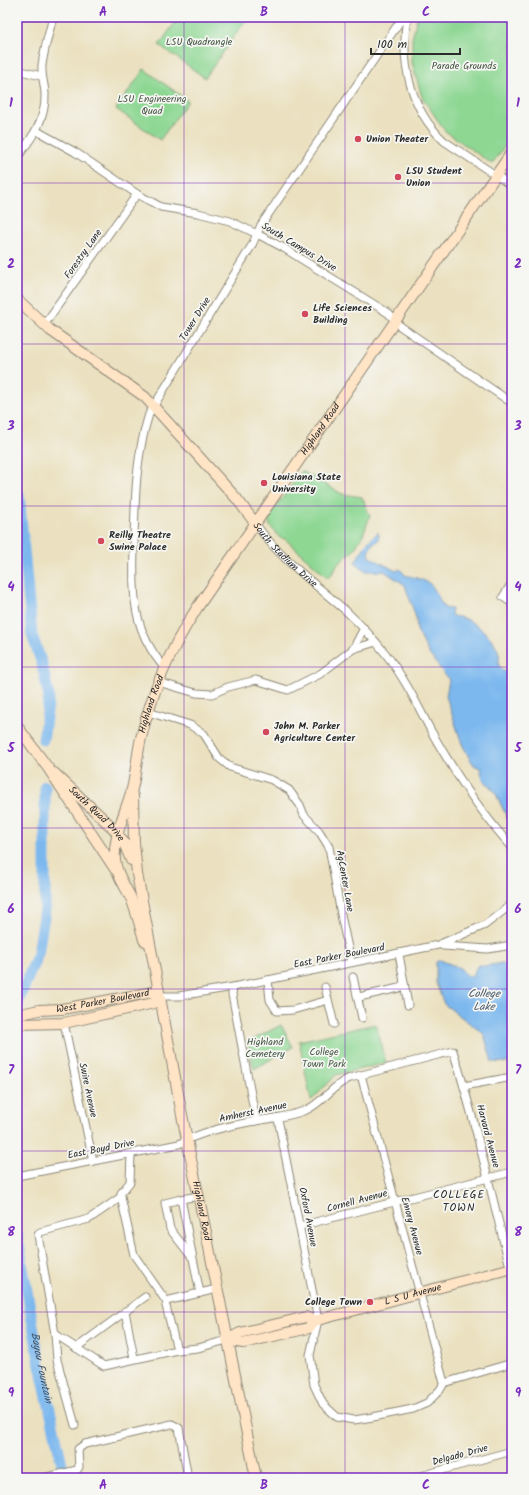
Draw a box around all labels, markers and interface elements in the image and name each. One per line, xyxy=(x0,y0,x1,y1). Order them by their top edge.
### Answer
text: A xyxy=(99,2,107,23)
text: B xyxy=(260,2,268,23)
text: C xyxy=(422,2,430,23)
scale bar xyxy=(371,30,460,56)
park label: LSU Quadrangle xyxy=(166,34,233,50)
text: 100 m xyxy=(377,35,408,54)
park label: Parade Grounds xyxy=(432,58,497,74)
park label: LSU Engineering Quad xyxy=(117,91,187,119)
text: 1 xyxy=(9,93,13,114)
text: 1 xyxy=(516,93,520,114)
place label: Union Theater xyxy=(366,131,428,147)
marker: Union Theater xyxy=(353,134,363,144)
place label: LSU Student Union xyxy=(406,163,462,191)
marker: LSU Student Union xyxy=(393,172,403,182)
street label: South Campus Drive xyxy=(258,218,340,276)
street label: Forestry Lane xyxy=(60,225,106,282)
text: 2 xyxy=(7,254,15,275)
text: 2 xyxy=(514,254,522,275)
street label: Tower Drive xyxy=(175,293,215,344)
place label: Life Sciences Building xyxy=(313,300,372,328)
marker: Life Sciences Building xyxy=(300,309,310,319)
street label: Highland Road xyxy=(297,399,345,459)
text: 3 xyxy=(6,416,15,437)
text: 3 xyxy=(513,416,522,437)
place label: Louisiana State University xyxy=(272,469,341,497)
marker: Louisiana State University xyxy=(259,478,269,488)
street label: South Stadium Drive xyxy=(249,519,321,592)
place label: Reilly Theatre Swine Palace xyxy=(109,527,171,555)
marker: Reilly Theatre Swine Palace xyxy=(96,536,106,546)
text: 4 xyxy=(7,577,15,598)
text: 4 xyxy=(514,577,522,598)
street label: Highland Road xyxy=(134,671,169,735)
place label: John M. Parker Agriculture Center xyxy=(274,718,355,746)
marker: John M. Parker Agriculture Center xyxy=(261,727,271,737)
text: 5 xyxy=(7,738,16,759)
text: 5 xyxy=(514,738,523,759)
street label: South Quad Drive xyxy=(65,782,129,845)
street label: AgCenter Lane xyxy=(332,849,358,914)
text: 6 xyxy=(7,899,15,920)
text: 6 xyxy=(514,899,522,920)
street label: East Parker Boulevard xyxy=(292,939,387,973)
street label: West Parker Boulevard xyxy=(56,985,152,1017)
water label: College Lake xyxy=(468,985,501,1016)
park label: Highland Cemetery xyxy=(245,1034,285,1062)
park label: College Town Park xyxy=(302,1044,346,1072)
text: 7 xyxy=(8,1060,15,1081)
text: 7 xyxy=(515,1060,522,1081)
street label: Swire Avenue xyxy=(74,1061,102,1119)
street label: Amherst Avenue xyxy=(218,1097,289,1127)
street label: Harvard Avenue xyxy=(472,1102,504,1170)
street label: East Boyd Drive xyxy=(66,1135,136,1163)
street label: Highland Road xyxy=(188,1179,216,1243)
street label: Cornell Avenue xyxy=(325,1185,389,1217)
street label: Oxford Avenue xyxy=(294,1186,322,1249)
district label: COLLEGE TOWN xyxy=(433,1186,485,1217)
street label: Emory Avenue xyxy=(397,1195,428,1257)
text: 8 xyxy=(7,1222,15,1243)
text: 8 xyxy=(514,1222,522,1243)
street label: L S U Avenue xyxy=(383,1279,444,1310)
place label: College Town xyxy=(305,1294,362,1310)
marker: College Town xyxy=(365,1297,375,1307)
water label: Bayou Fountain xyxy=(25,1331,57,1406)
text: 9 xyxy=(8,1383,15,1404)
text: 9 xyxy=(515,1383,522,1404)
street label: Delgado Drive xyxy=(430,1440,490,1470)
text: A xyxy=(99,1475,107,1495)
text: B xyxy=(260,1475,268,1495)
text: C xyxy=(422,1475,430,1495)

